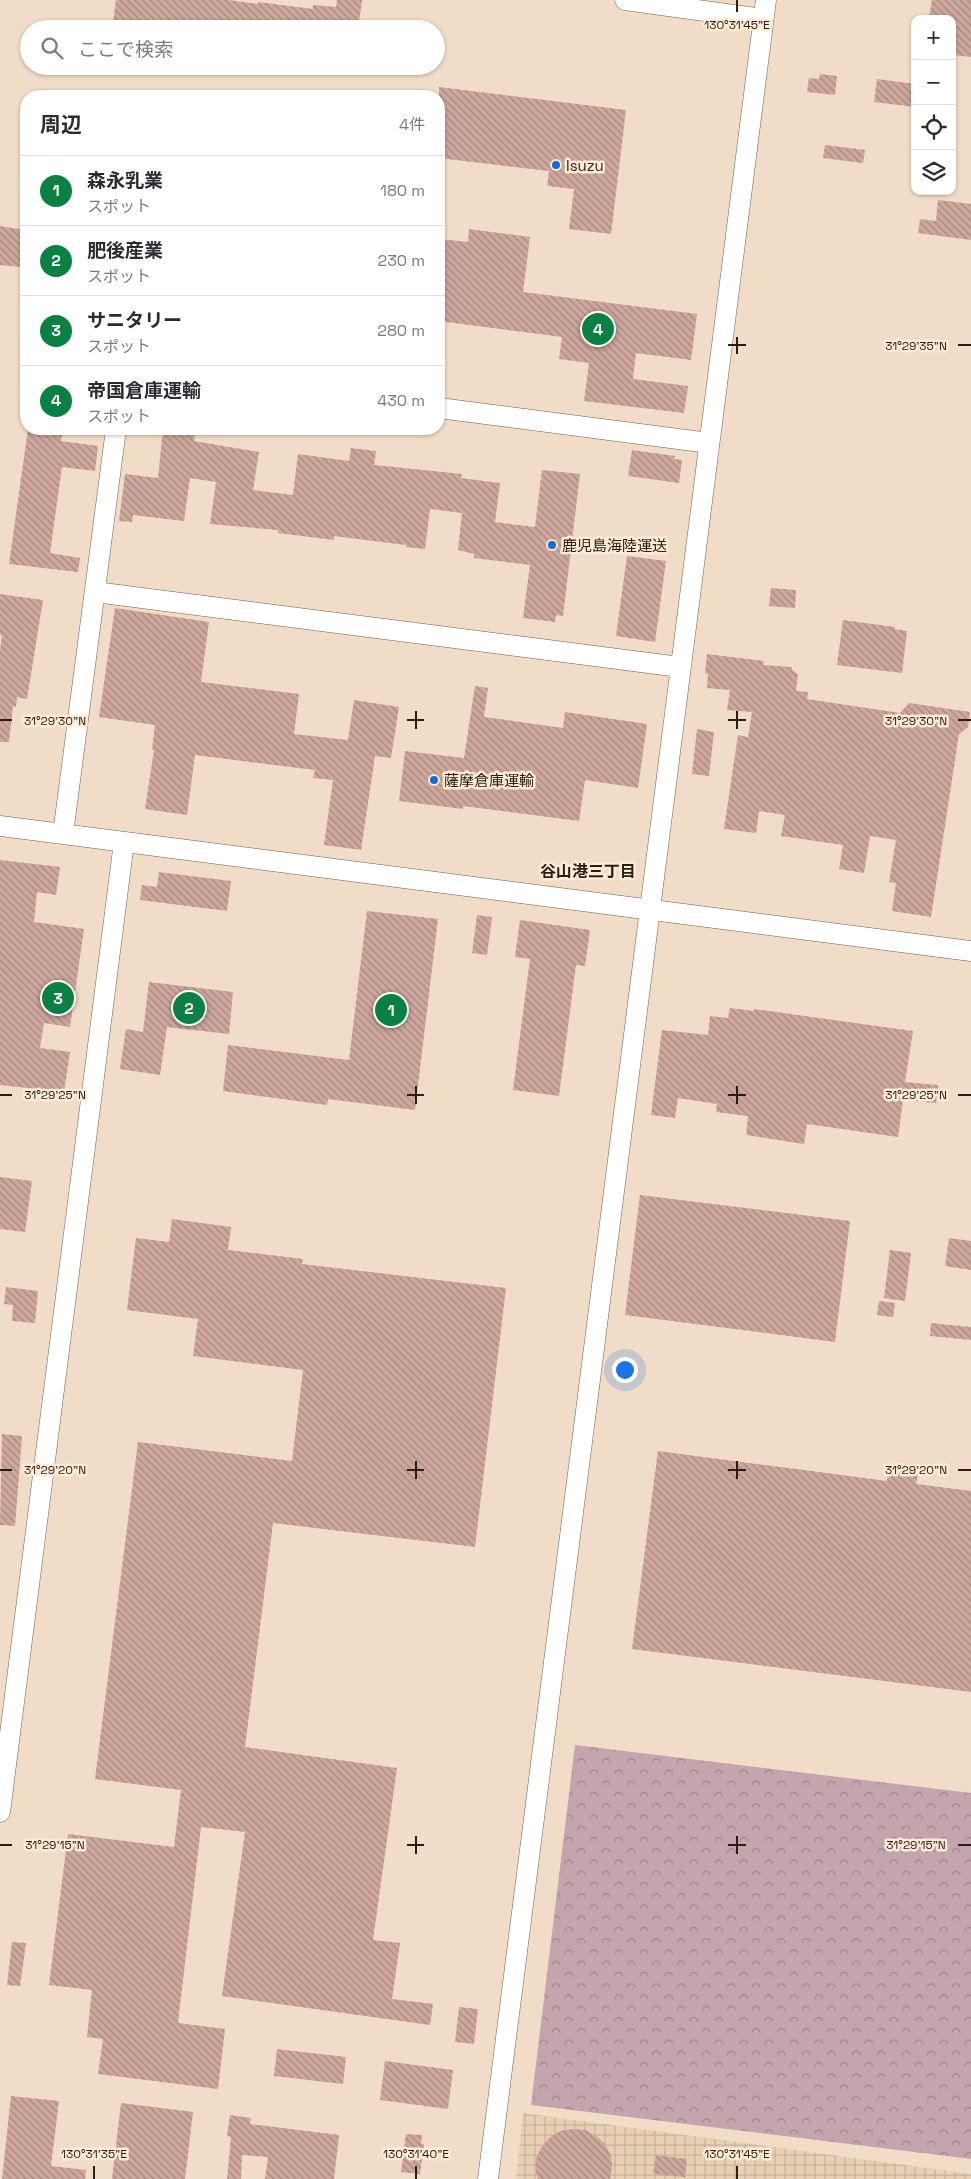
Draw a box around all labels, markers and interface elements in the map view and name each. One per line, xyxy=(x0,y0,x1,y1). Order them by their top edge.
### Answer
map controls xyxy=(911,15,956,195)
button: + xyxy=(911,15,956,60)
text: 130°31'45"E xyxy=(704,17,770,33)
search box xyxy=(20,20,445,75)
icon: search xyxy=(38,34,66,62)
text: ここで検索 xyxy=(78,37,173,62)
button: − xyxy=(911,60,956,105)
button: locate xyxy=(911,105,956,150)
text: 周辺 xyxy=(40,111,82,138)
text: 4件 xyxy=(399,114,425,135)
button: layers xyxy=(911,150,956,195)
place label: Isuzu xyxy=(566,156,604,175)
marker: Isuzu xyxy=(550,159,562,171)
text: 森永乳業 xyxy=(87,168,163,193)
text: 1 xyxy=(52,180,60,201)
text: 180 m xyxy=(380,180,425,201)
text: スポット xyxy=(87,196,151,217)
text: 肥後産業 xyxy=(87,238,163,263)
text: 2 xyxy=(51,250,61,271)
text: 230 m xyxy=(378,250,425,271)
text: スポット xyxy=(87,266,151,287)
text: サニタリー xyxy=(87,308,182,333)
pin: 4 xyxy=(582,310,614,348)
text: 3 xyxy=(51,320,61,341)
text: 280 m xyxy=(377,320,425,341)
text: スポット xyxy=(87,336,151,357)
text: 31°29'35"N xyxy=(885,338,947,354)
text: 帝国倉庫運輸 xyxy=(87,378,201,403)
text: 4 xyxy=(51,390,61,411)
text: 430 m xyxy=(377,390,425,411)
text: スポット xyxy=(87,406,151,427)
place label: 鹿児島海陸運送 xyxy=(562,536,667,555)
marker: 鹿児島海陸運送 xyxy=(546,539,558,551)
text: 31°29'30"N xyxy=(24,713,86,729)
text: 31°29'30"N xyxy=(885,713,947,729)
place label: 薩摩倉庫運輸 xyxy=(444,771,534,790)
marker: 薩摩倉庫運輸 xyxy=(428,774,440,786)
district label: 谷山港三丁目 xyxy=(540,861,636,882)
pin: 3 xyxy=(42,979,74,1017)
pin: 2 xyxy=(173,989,205,1027)
pin: 1 xyxy=(375,991,407,1029)
text: 31°29'25"N xyxy=(24,1087,86,1103)
text: 31°29'25"N xyxy=(885,1087,947,1103)
your location xyxy=(612,1357,638,1383)
text: 31°29'20"N xyxy=(24,1462,86,1478)
text: 31°29'20"N xyxy=(885,1462,947,1478)
text: 31°29'15"N xyxy=(25,1837,85,1853)
text: 31°29'15"N xyxy=(886,1837,946,1853)
text: 130°31'35"E xyxy=(61,2146,127,2162)
text: 130°31'40"E xyxy=(383,2146,449,2162)
text: 130°31'45"E xyxy=(704,2146,770,2162)

